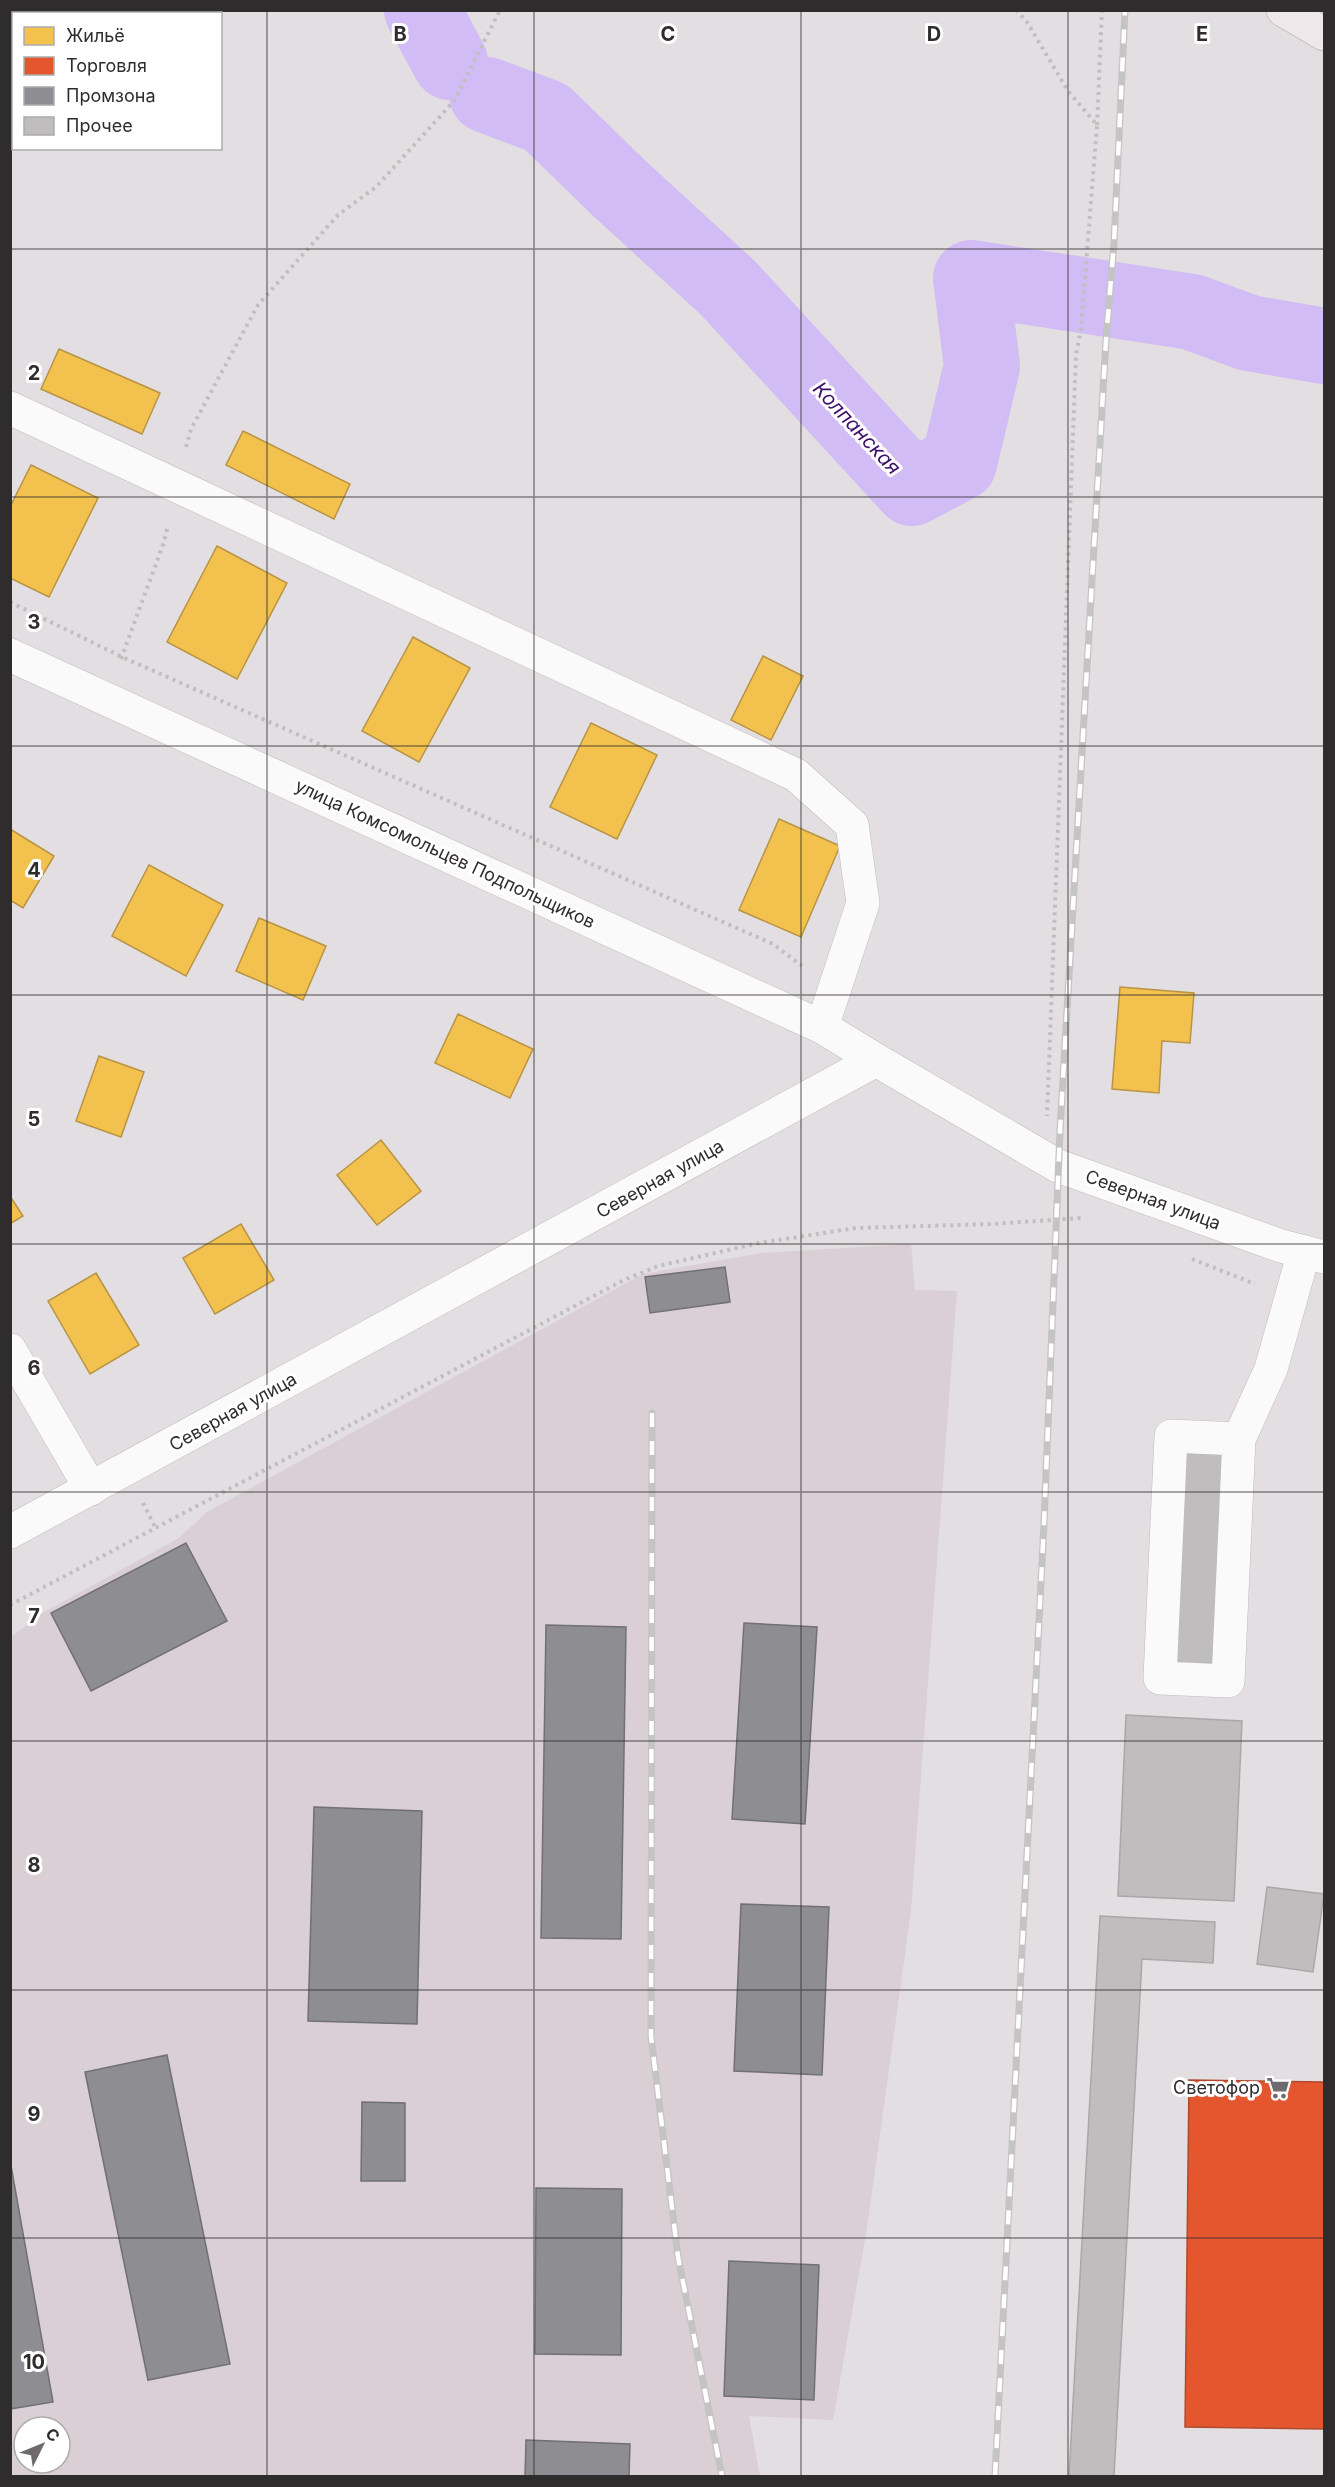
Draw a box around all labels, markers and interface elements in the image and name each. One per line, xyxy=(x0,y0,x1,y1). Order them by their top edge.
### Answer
legend xyxy=(12,12,222,150)
text: B xyxy=(393,22,407,46)
text: C xyxy=(661,22,675,46)
text: D xyxy=(927,22,941,46)
text: E xyxy=(1196,22,1208,46)
text: Жильё xyxy=(66,25,125,46)
text: Торговля xyxy=(66,55,147,76)
text: Промзона xyxy=(66,85,156,106)
text: Прочее xyxy=(66,115,133,136)
text: 2 xyxy=(28,361,40,385)
water label: Колпанская xyxy=(808,377,906,479)
text: 3 xyxy=(28,610,40,634)
street label: улица Комсомольцев Подпольщиков xyxy=(292,775,598,932)
text: 4 xyxy=(27,858,41,882)
text: 5 xyxy=(28,1107,40,1131)
street label: Северная улица xyxy=(592,1135,727,1222)
street label: Северная улица xyxy=(1083,1165,1224,1234)
text: 6 xyxy=(28,1356,41,1380)
street label: Северная улица xyxy=(165,1368,300,1455)
text: 7 xyxy=(28,1604,40,1628)
text: 8 xyxy=(27,1853,41,1877)
supermarket icon: Светофор xyxy=(1265,2075,1291,2101)
place label: Светофор xyxy=(1173,2077,1260,2098)
text: 9 xyxy=(28,2102,41,2126)
text: 10 xyxy=(23,2350,45,2374)
north arrow xyxy=(12,2415,72,2475)
text: С xyxy=(42,2424,64,2446)

